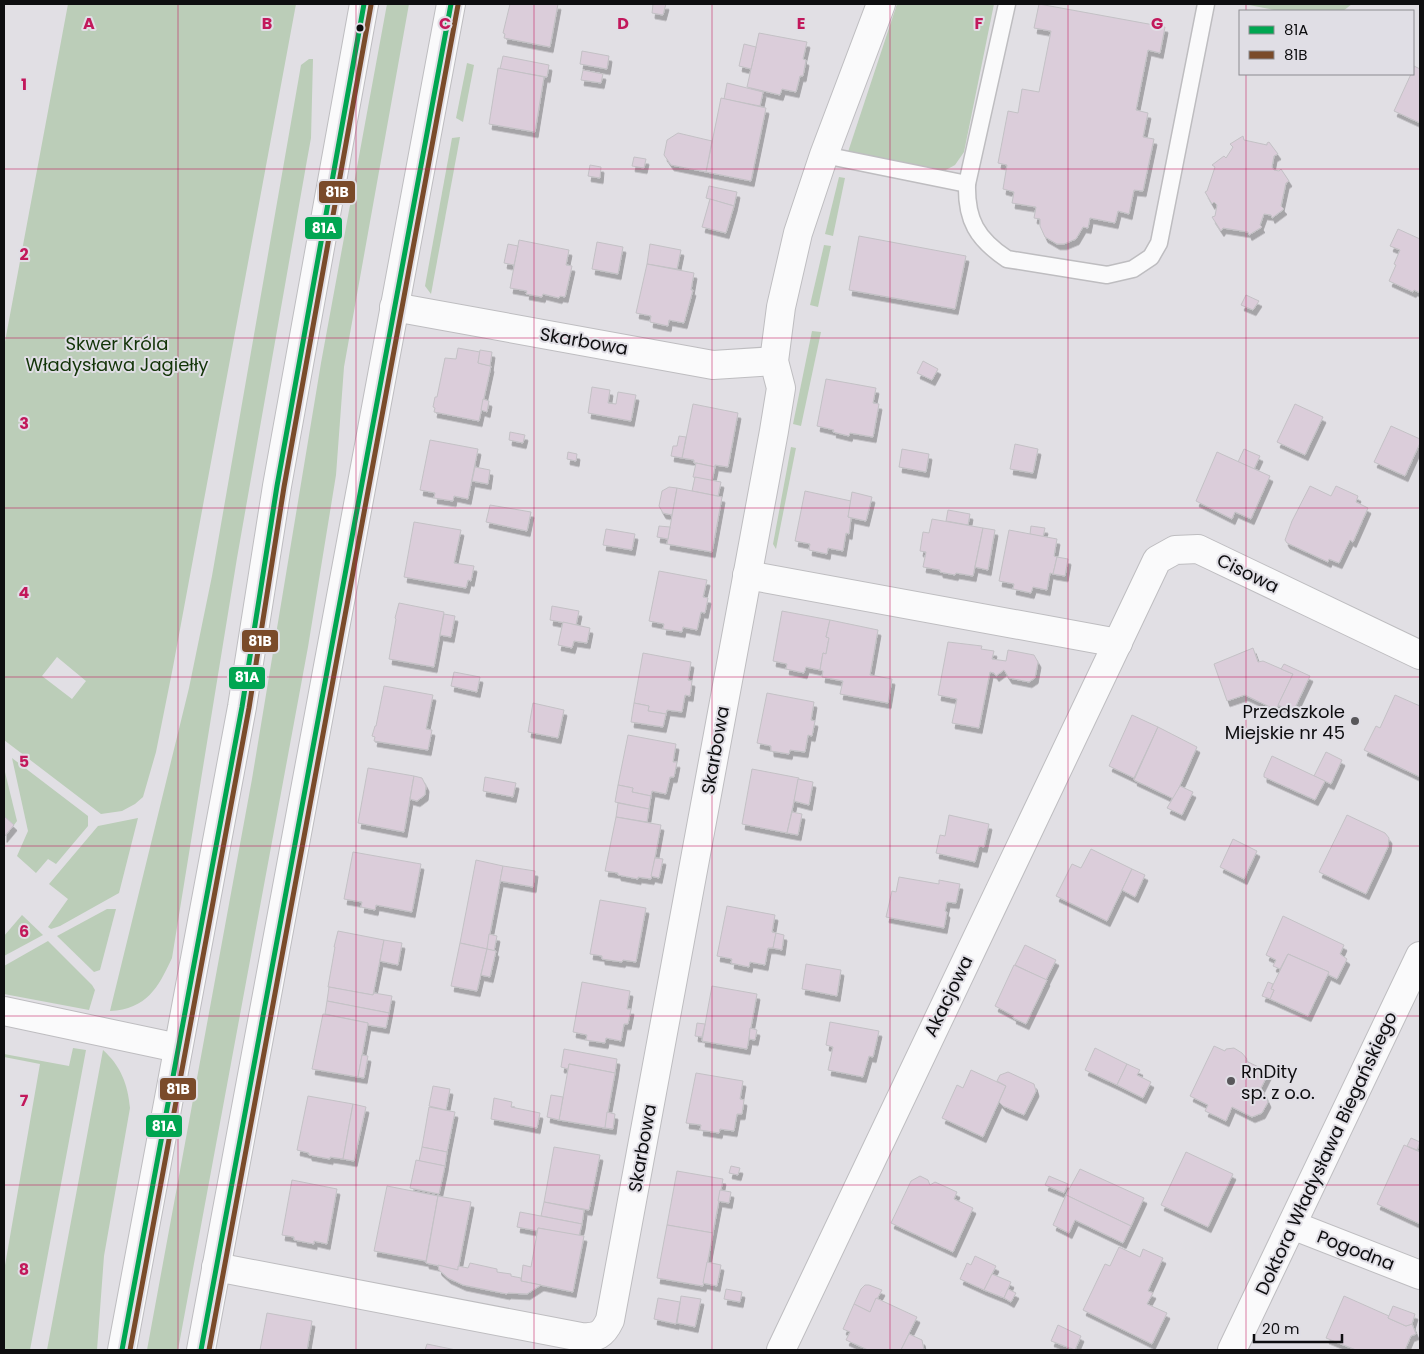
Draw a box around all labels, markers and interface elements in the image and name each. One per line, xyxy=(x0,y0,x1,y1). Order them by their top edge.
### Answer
legend xyxy=(1239,10,1414,75)
text: A xyxy=(83,12,95,35)
text: B xyxy=(262,12,272,35)
text: C xyxy=(439,12,451,35)
text: D xyxy=(617,12,629,35)
text: E xyxy=(797,12,805,35)
text: F xyxy=(975,12,984,35)
text: G xyxy=(1151,12,1163,35)
text: 81A xyxy=(1284,19,1308,40)
unlabelled marker xyxy=(355,23,365,33)
text: 81B xyxy=(1284,44,1307,65)
text: 1 xyxy=(21,73,27,96)
line badge: 81B xyxy=(318,180,356,204)
text: 81B xyxy=(325,182,349,202)
line badge: 81A xyxy=(304,216,343,240)
text: 81A xyxy=(312,218,337,238)
text: 2 xyxy=(19,243,29,266)
street label: Skarbowa xyxy=(538,321,630,361)
park label: Skwer Króla Władysława Jagiełły xyxy=(25,331,209,377)
text: 3 xyxy=(19,412,29,435)
street label: Cisowa xyxy=(1213,547,1283,599)
text: 4 xyxy=(19,581,30,604)
line badge: 81B xyxy=(241,629,279,653)
text: 81B xyxy=(248,631,272,651)
line badge: 81A xyxy=(228,666,266,690)
text: 81A xyxy=(235,667,260,687)
place label: Przedszkole Miejskie nr 45 xyxy=(1225,699,1345,745)
street label: Skarbowa xyxy=(695,704,735,796)
marker: Przedszkole Miejskie nr 45 xyxy=(1349,715,1361,727)
text: 5 xyxy=(19,750,29,773)
text: 6 xyxy=(19,920,29,943)
street label: Akacjowa xyxy=(918,951,978,1041)
street label: Doktora Władysława Biegańskiego xyxy=(1249,1007,1403,1299)
place label: RnDity sp. z o.o. xyxy=(1241,1059,1315,1105)
marker: RnDity sp. z o.o. xyxy=(1225,1075,1237,1087)
line badge: 81B xyxy=(159,1077,197,1101)
text: 81B xyxy=(166,1079,190,1099)
text: 7 xyxy=(20,1089,29,1112)
street label: Skarbowa xyxy=(622,1102,662,1194)
line badge: 81A xyxy=(145,1114,183,1138)
text: 81A xyxy=(152,1116,177,1136)
street label: Pogodna xyxy=(1313,1224,1399,1276)
text: 8 xyxy=(19,1258,29,1281)
scale bar xyxy=(1254,1312,1342,1344)
text: 20 m xyxy=(1262,1318,1300,1339)

